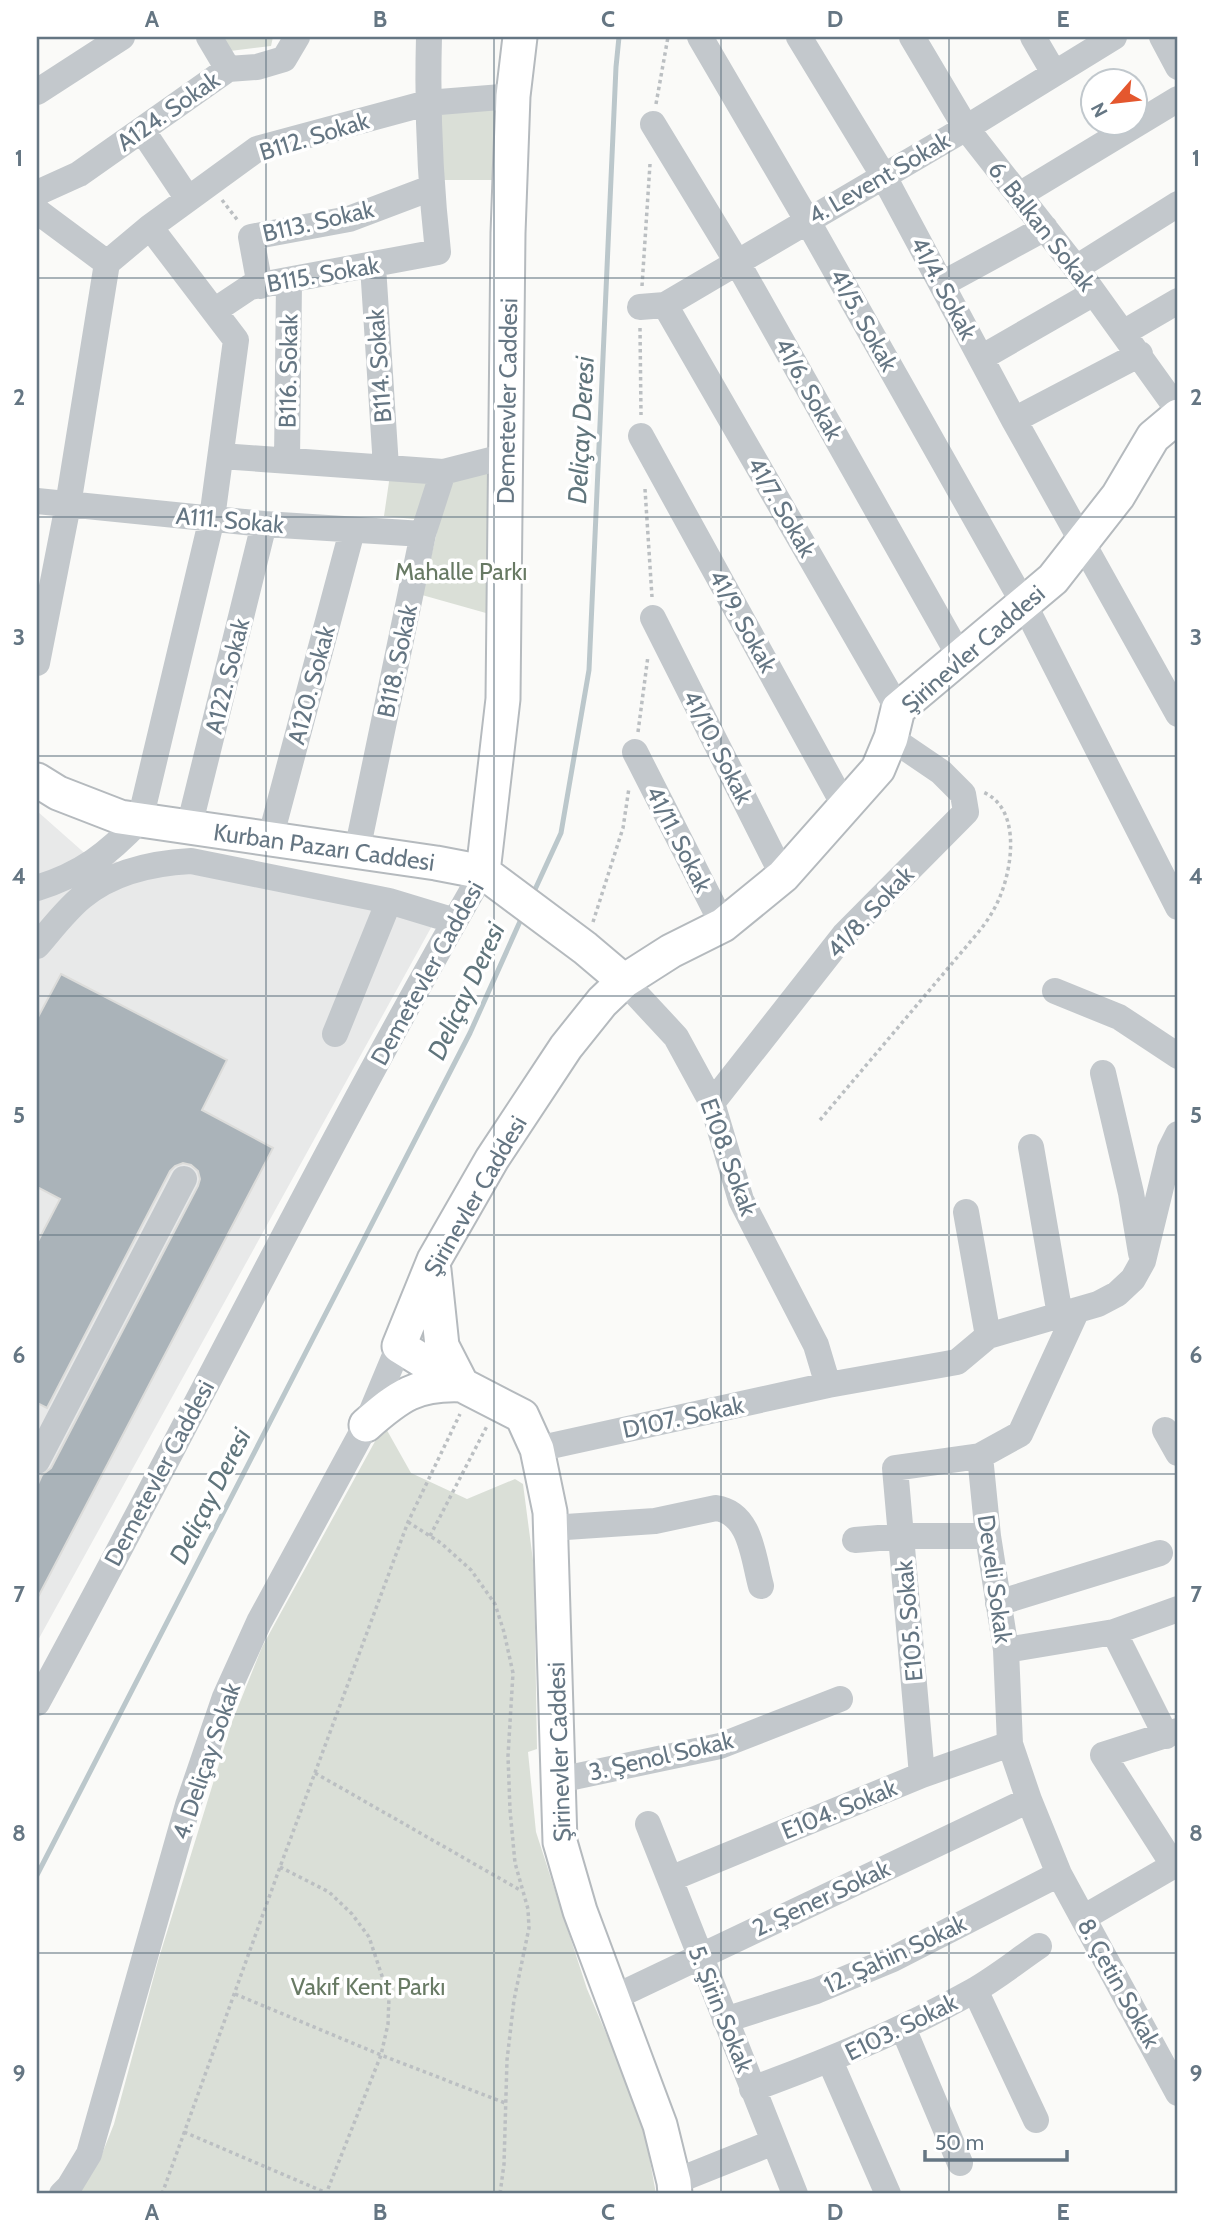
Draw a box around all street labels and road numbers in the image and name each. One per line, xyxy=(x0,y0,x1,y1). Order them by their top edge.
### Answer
street label: A124. Sokak xyxy=(111,65,225,157)
street label: B112. Sokak xyxy=(256,106,373,166)
street label: 4. Levent Sokak xyxy=(803,126,955,230)
street label: 6. Balkan Sokak xyxy=(982,155,1102,297)
street label: B113. Sokak xyxy=(259,194,377,248)
street label: 41/4. Sokak xyxy=(905,232,983,345)
street label: B115. Sokak xyxy=(265,250,382,298)
street label: 41/5. Sokak xyxy=(824,264,904,377)
street label: Demetevler Caddesi xyxy=(491,298,523,504)
street label: B114. Sokak xyxy=(361,308,397,424)
street label: B116. Sokak xyxy=(273,313,303,428)
street label: 41/6. Sokak xyxy=(769,333,849,446)
street label: 41/7. Sokak xyxy=(742,452,822,563)
street label: A111. Sokak xyxy=(175,501,285,539)
street label: 41/9. Sokak xyxy=(703,565,783,678)
street label: Şirinevler Caddesi xyxy=(895,579,1051,719)
street label: B118. Sokak xyxy=(371,601,423,720)
street label: A122. Sokak xyxy=(199,615,255,737)
street label: A120. Sokak xyxy=(281,622,341,747)
street label: 41/10. Sokak xyxy=(677,685,759,809)
street label: 41/11. Sokak xyxy=(640,781,718,897)
street label: Kurban Pazarı Caddesi xyxy=(212,817,436,877)
street label: 41/8. Sokak xyxy=(820,860,920,964)
street label: Demetevler Caddesi xyxy=(364,876,490,1070)
street label: E108. Sokak xyxy=(694,1094,764,1220)
street label: Şirinevler Caddesi xyxy=(417,1111,533,1281)
street label: Demetevler Caddesi xyxy=(98,1375,220,1571)
street label: D107. Sokak xyxy=(620,1390,747,1444)
street label: Develi Sokak xyxy=(972,1513,1018,1645)
street label: E105. Sokak xyxy=(889,1559,929,1683)
street label: Şirinevler Caddesi xyxy=(541,1661,577,1843)
street label: 4. Deliçay Sokak xyxy=(166,1679,246,1843)
street label: 3. Şenol Sokak xyxy=(586,1725,736,1787)
street label: E104. Sokak xyxy=(777,1773,901,1845)
street label: 2. Şener Sokak xyxy=(748,1853,894,1942)
street label: 12. Şahin Sokak xyxy=(819,1908,971,2000)
street label: 8. Çetin Sokak xyxy=(1071,1913,1167,2053)
street label: 5. Şirin Sokak xyxy=(682,1941,760,2077)
street label: E103. Sokak xyxy=(840,1987,962,2067)

